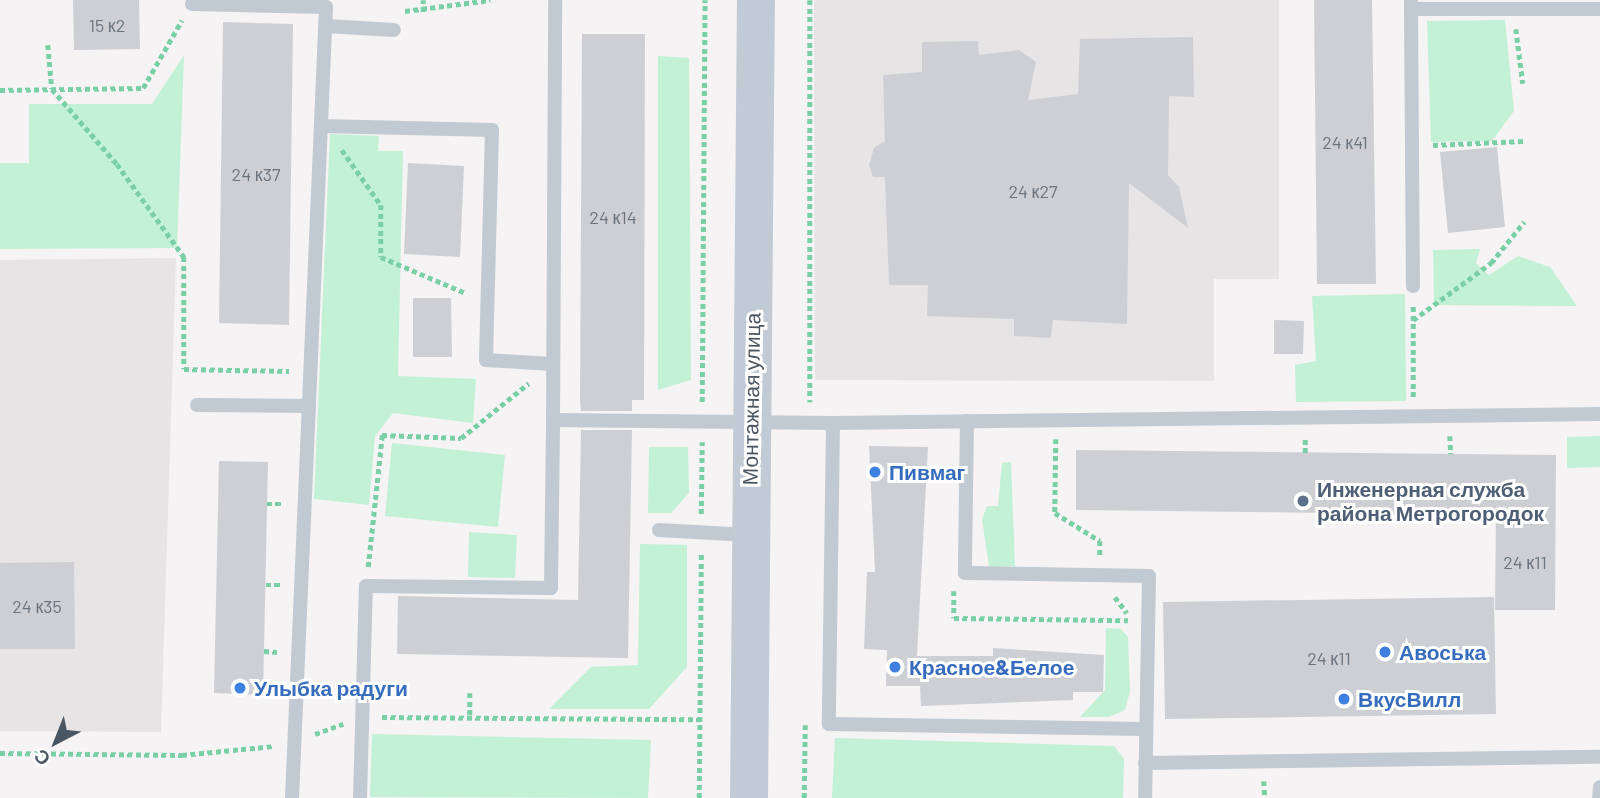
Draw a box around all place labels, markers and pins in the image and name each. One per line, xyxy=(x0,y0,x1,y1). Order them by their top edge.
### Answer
place label: Пивмаг xyxy=(889,459,965,485)
marker: Пивмаг xyxy=(867,464,883,480)
place label: Инженерная служба района Метрогородок xyxy=(1317,476,1544,526)
marker: Инженерная служба района Метрогородок xyxy=(1295,493,1311,509)
place label: Авоська xyxy=(1399,639,1486,665)
marker: Авоська xyxy=(1377,644,1393,660)
place label: Красное&Белое xyxy=(909,654,1074,680)
marker: Красное&Белое xyxy=(887,659,903,675)
place label: Улыбка радуги xyxy=(254,675,408,701)
marker: Улыбка радуги xyxy=(232,680,248,696)
place label: ВкусВилл xyxy=(1358,686,1461,712)
marker: ВкусВилл xyxy=(1336,691,1352,707)

